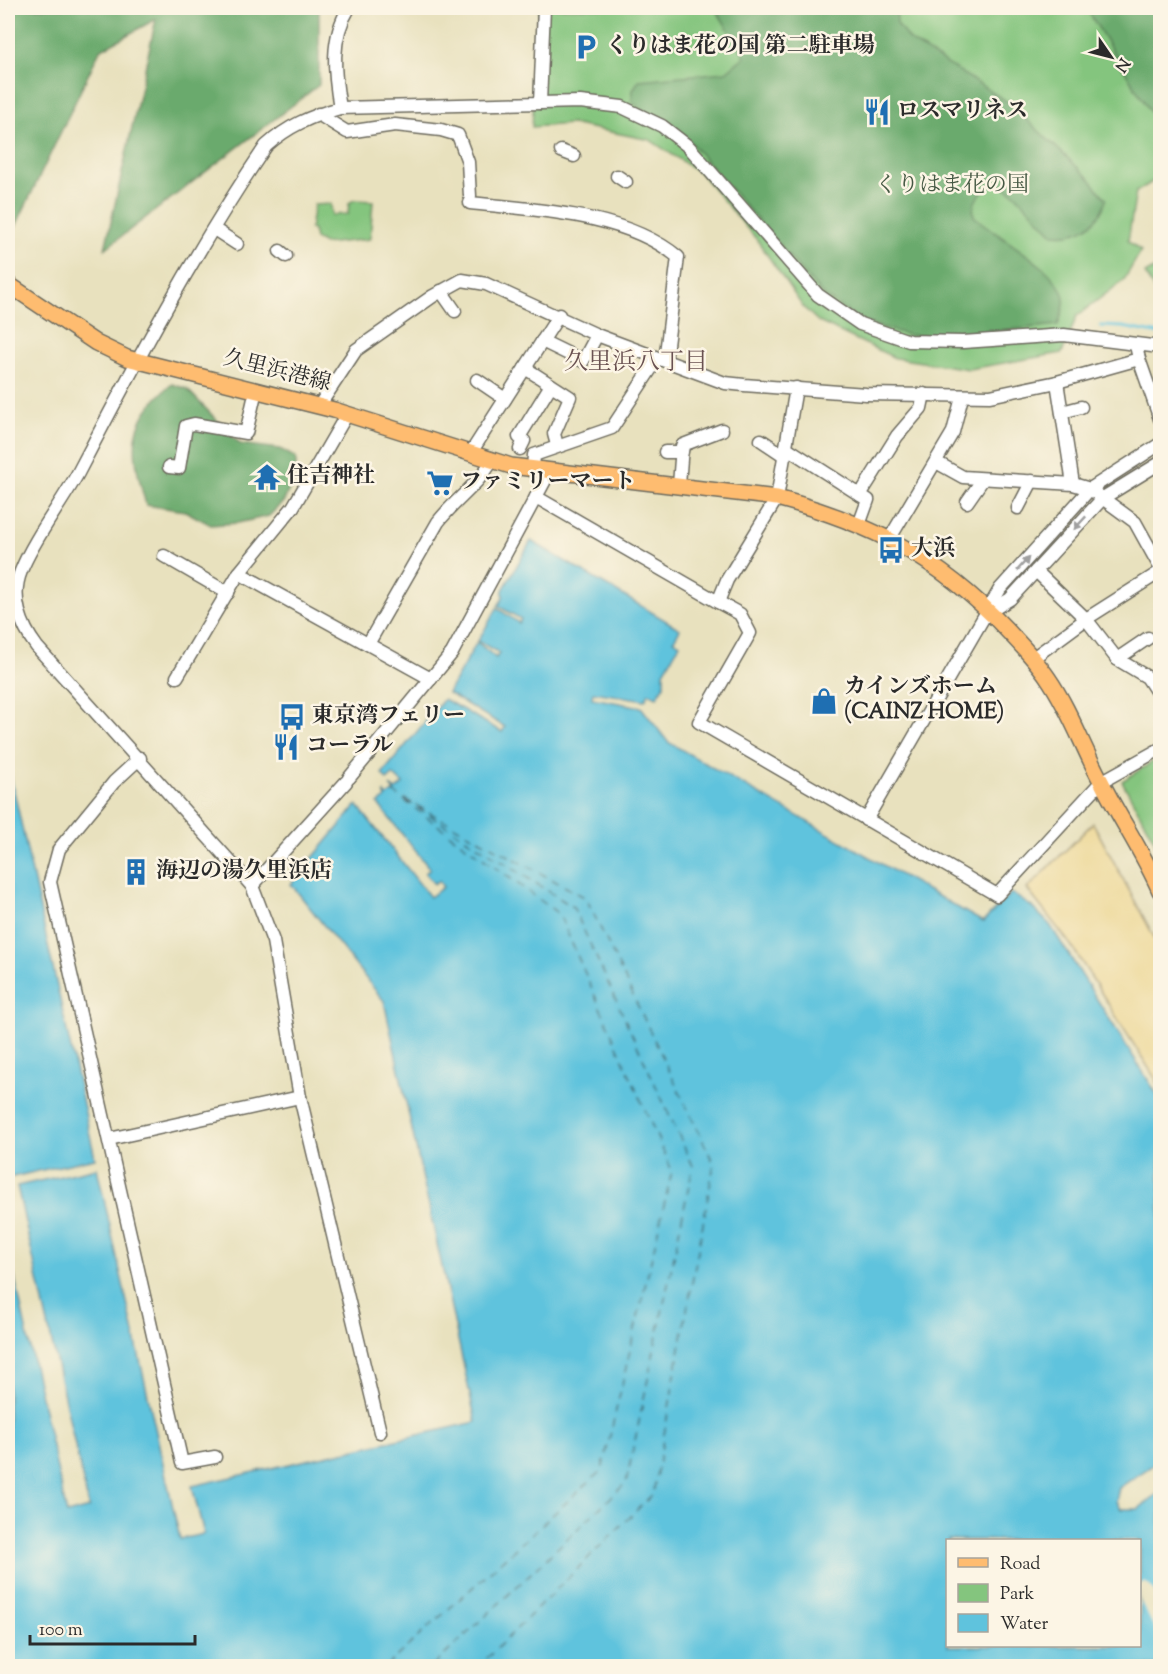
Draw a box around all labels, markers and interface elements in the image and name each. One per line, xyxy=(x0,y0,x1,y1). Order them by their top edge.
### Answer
north arrow xyxy=(1081,27,1141,87)
place label: くりはま花の国 第二駐車場 xyxy=(606,31,875,63)
parking icon: くりはま花の国 第二駐車場 xyxy=(571,32,601,62)
text: N xyxy=(1108,52,1134,76)
place label: ロスマリネス xyxy=(897,96,1028,128)
restaurant icon: ロスマリネス xyxy=(862,97,892,127)
park label: くりはま花の国 xyxy=(875,170,1029,202)
street label: 久里浜港線 xyxy=(220,343,334,401)
district label: 久里浜八丁目 xyxy=(564,346,708,380)
place label: 住吉神社 xyxy=(287,461,375,493)
temple icon: 住吉神社 xyxy=(252,462,282,492)
place label: ファミリーマート xyxy=(460,467,636,499)
supermarket icon: ファミリーマート xyxy=(425,468,455,498)
one-way arrow xyxy=(1074,515,1088,529)
place label: 大浜 xyxy=(911,534,955,566)
bus stop icon: 大浜 xyxy=(876,535,906,565)
one-way arrow xyxy=(1016,557,1029,572)
place label: カインズホーム (CAINZ HOME) xyxy=(844,672,1004,729)
shop icon: カインズホーム (CAINZ HOME) xyxy=(809,686,839,716)
place label: 東京湾フェリー xyxy=(312,701,465,733)
bus stop icon: 東京湾フェリー xyxy=(277,702,307,732)
place label: コーラル xyxy=(306,731,393,763)
restaurant icon: コーラル xyxy=(271,732,301,762)
place label: 海辺の湯久里浜店 xyxy=(156,856,332,888)
building icon: 海辺の湯久里浜店 xyxy=(121,857,151,887)
legend xyxy=(946,1539,1141,1647)
text: Road xyxy=(1000,1552,1040,1578)
text: Park xyxy=(1000,1582,1035,1608)
scale bar xyxy=(30,1608,195,1646)
text: Water xyxy=(1000,1612,1049,1638)
text: 100 m xyxy=(39,1618,83,1644)

